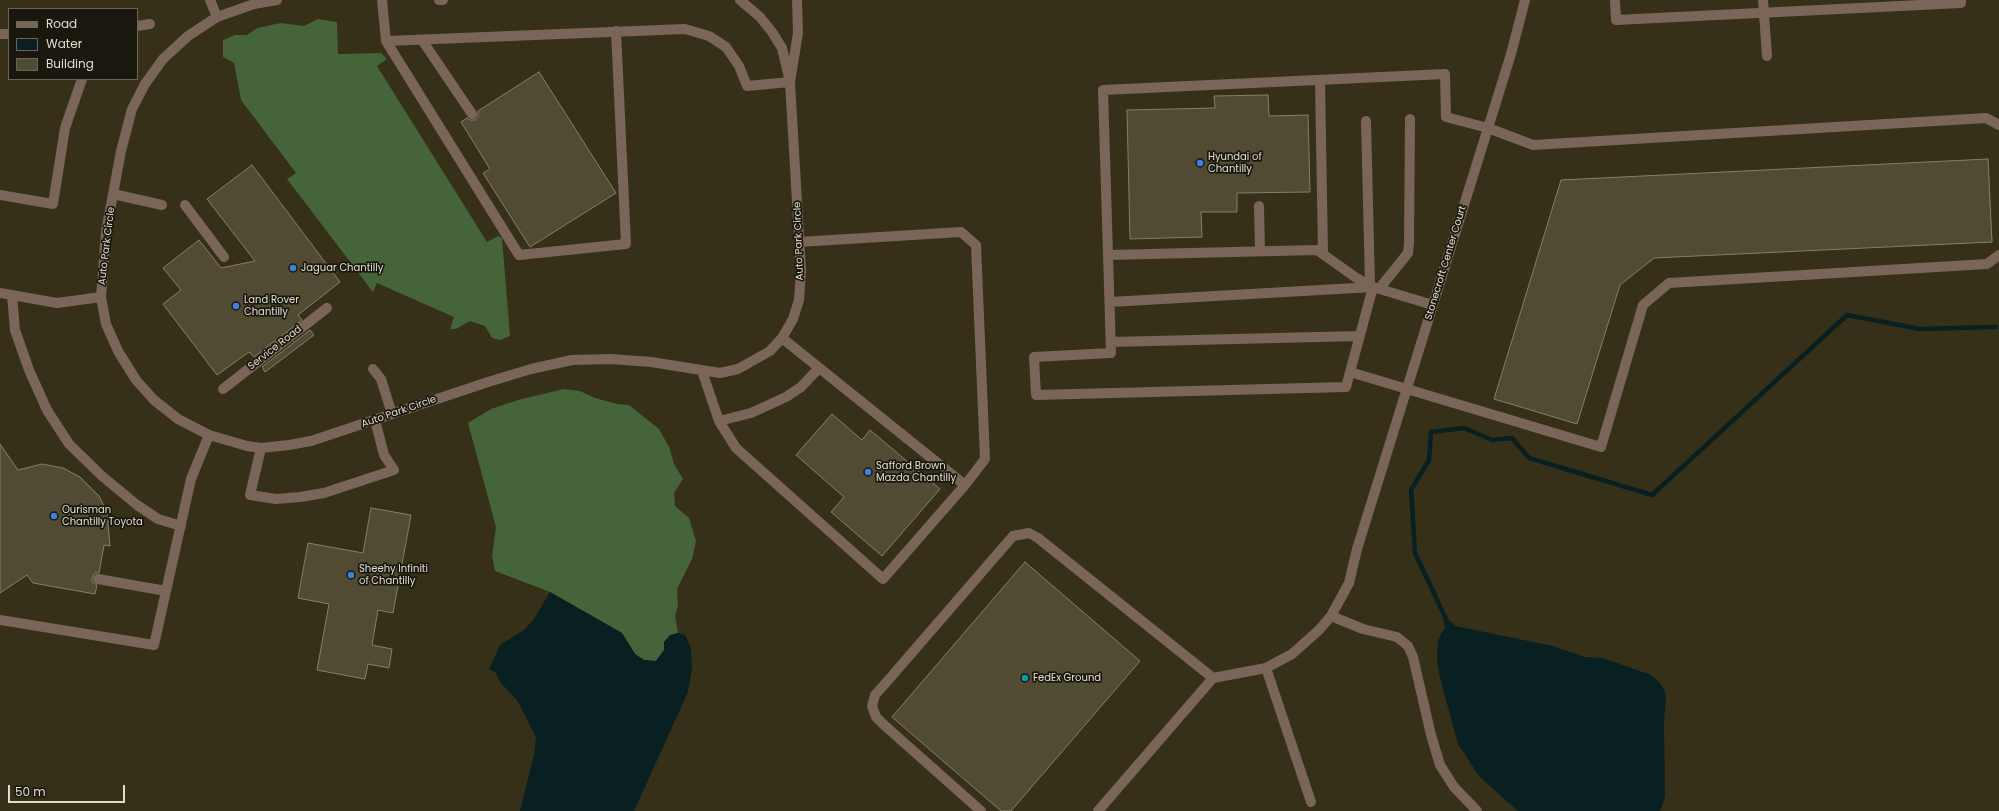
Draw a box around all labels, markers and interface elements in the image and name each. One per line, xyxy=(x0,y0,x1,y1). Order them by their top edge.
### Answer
legend xyxy=(8,8,138,80)
text: Road xyxy=(46,15,77,32)
text: Water xyxy=(46,35,82,52)
text: Building xyxy=(46,55,94,72)
place label: Hyundai of Chantilly xyxy=(1208,151,1262,174)
marker: Hyundai of Chantilly xyxy=(1195,158,1205,168)
street label: Auto Park Circle xyxy=(792,202,806,280)
street label: Stonecroft Center Court xyxy=(1423,204,1469,322)
street label: Auto Park Circle xyxy=(96,206,118,286)
place label: Jaguar Chantilly xyxy=(301,262,383,274)
marker: Jaguar Chantilly xyxy=(288,263,298,273)
place label: Land Rover Chantilly xyxy=(244,294,299,318)
marker: Land Rover Chantilly xyxy=(231,301,241,311)
street label: Service Road xyxy=(246,323,304,373)
street label: Auto Park Circle xyxy=(360,394,438,430)
place label: Safford Brown Mazda Chantilly xyxy=(876,460,956,484)
marker: Safford Brown Mazda Chantilly xyxy=(863,467,873,477)
place label: Ourisman Chantilly Toyota xyxy=(62,504,143,528)
marker: Ourisman Chantilly Toyota xyxy=(49,511,59,521)
place label: Sheehy Infiniti of Chantilly xyxy=(359,563,428,586)
marker: Sheehy Infiniti of Chantilly xyxy=(346,570,356,580)
place label: FedEx Ground xyxy=(1033,672,1101,684)
marker: FedEx Ground xyxy=(1020,673,1030,683)
scale bar xyxy=(10,777,127,803)
text: 50 m xyxy=(15,783,46,800)

